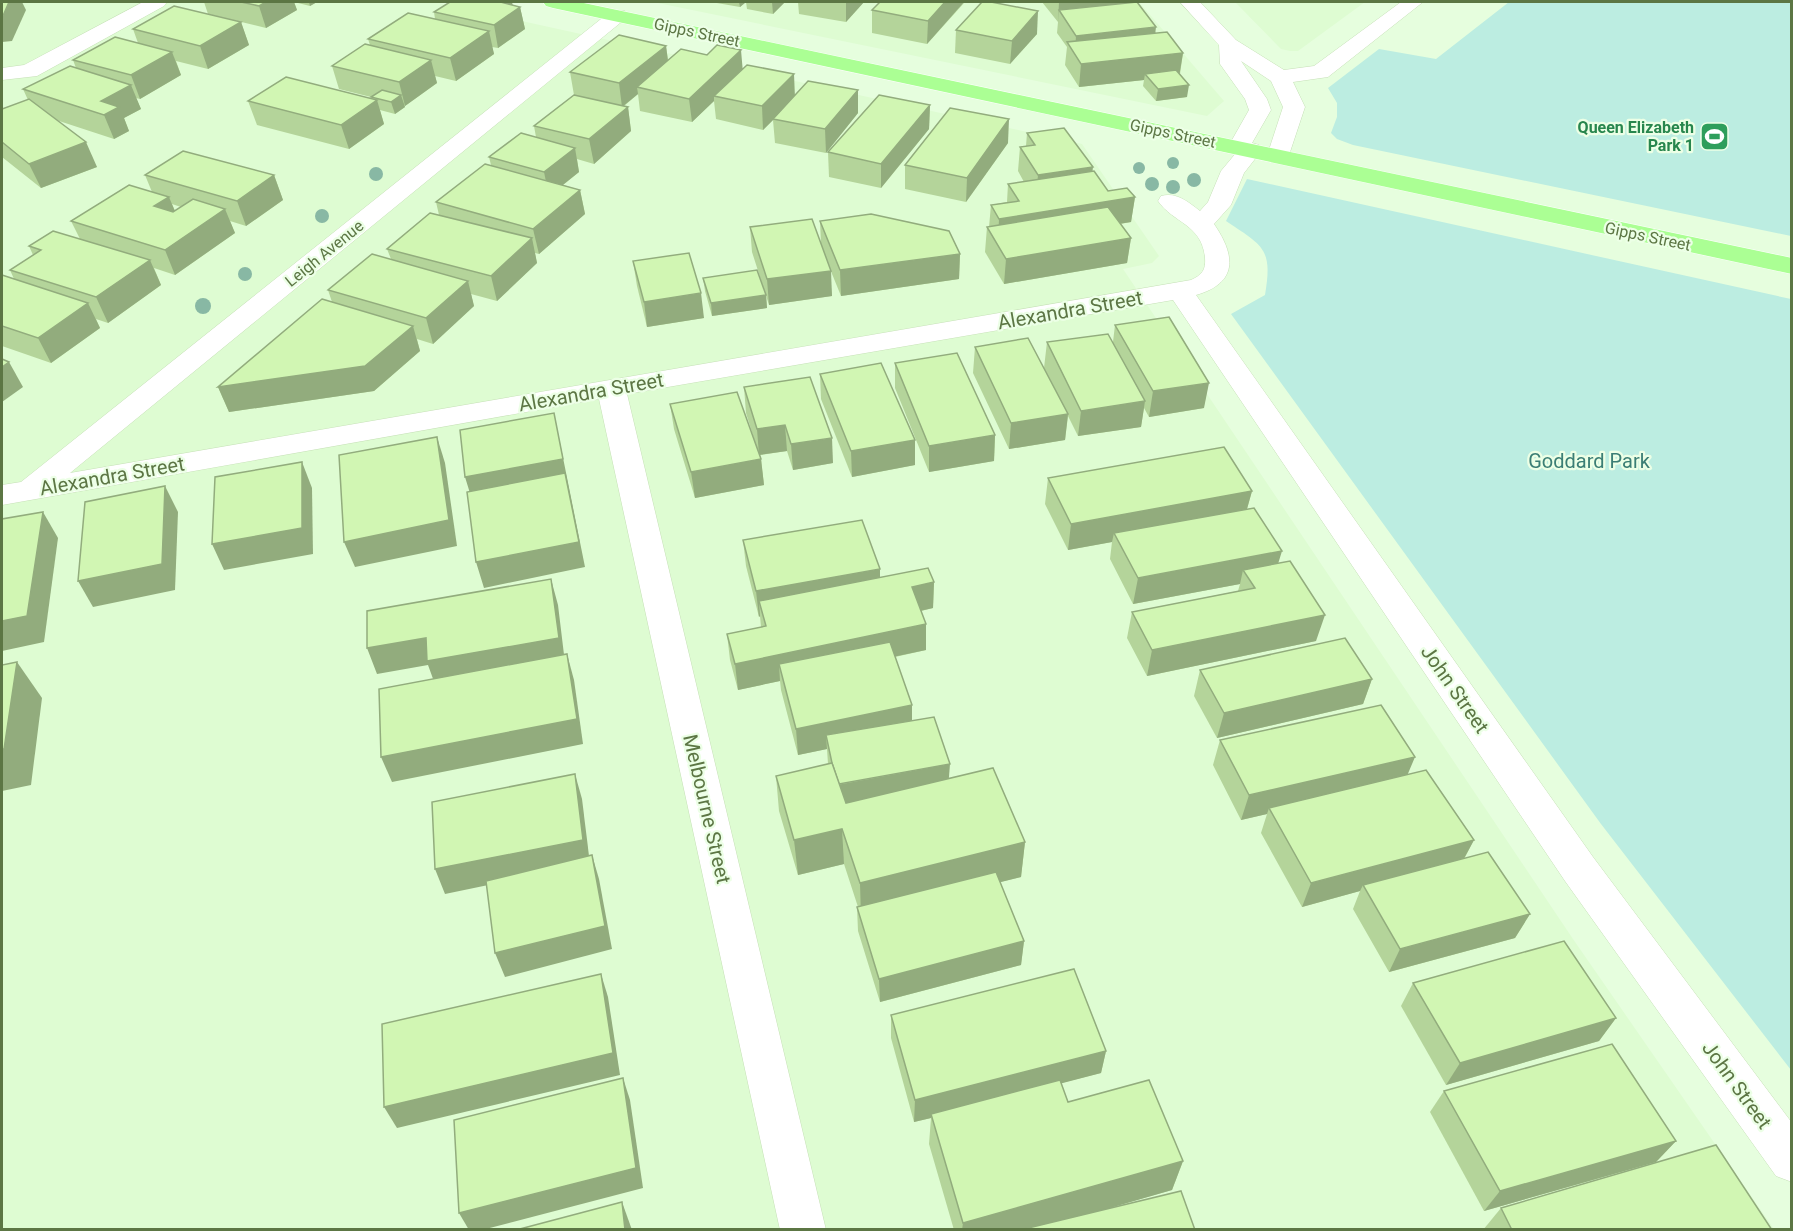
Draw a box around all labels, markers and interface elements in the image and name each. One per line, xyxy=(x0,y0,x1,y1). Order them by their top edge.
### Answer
street label: Gipps Street xyxy=(652,14,742,51)
street label: Gipps Street xyxy=(1128,115,1218,152)
place label: Queen Elizabeth Park 1 xyxy=(1578,118,1694,155)
sports icon: Queen Elizabeth Park 1 xyxy=(1699,120,1731,152)
street label: Leigh Avenue xyxy=(281,216,367,291)
street label: Gipps Street xyxy=(1603,218,1693,255)
street label: Alexandra Street xyxy=(996,285,1144,335)
street label: Alexandra Street xyxy=(517,367,665,417)
park label: Goddard Park xyxy=(1528,449,1651,473)
street label: Alexandra Street xyxy=(38,451,186,501)
street label: John Street xyxy=(1416,640,1494,738)
street label: Melbourne Street xyxy=(678,732,736,886)
street label: John Street xyxy=(1697,1037,1777,1133)

